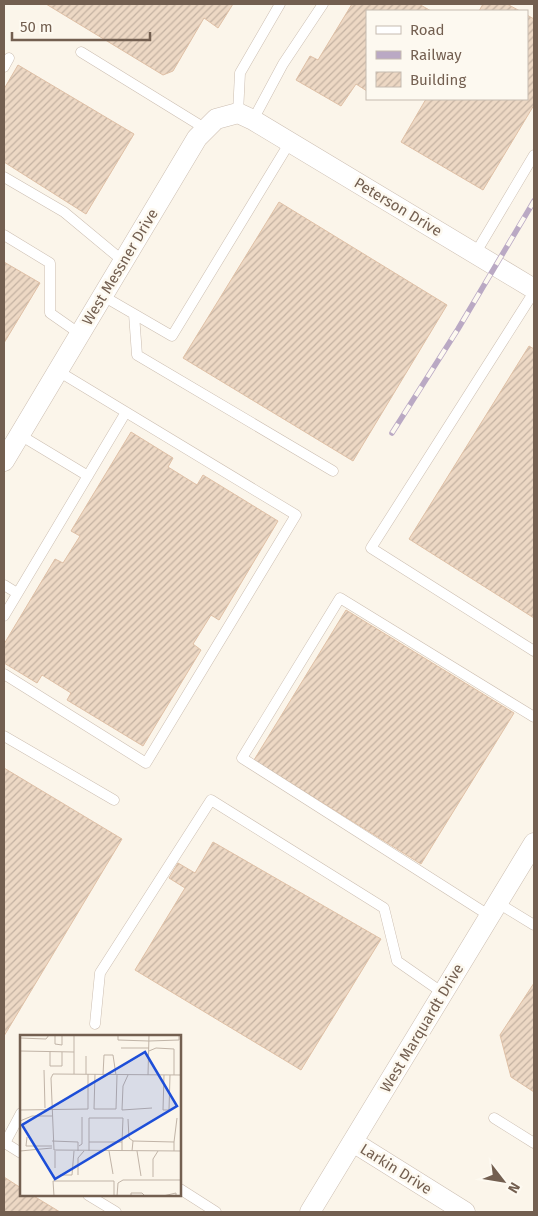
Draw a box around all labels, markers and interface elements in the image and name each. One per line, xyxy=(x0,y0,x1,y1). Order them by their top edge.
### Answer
scale bar xyxy=(12,10,150,42)
legend xyxy=(366,10,528,100)
text: 50 m xyxy=(20,18,53,36)
text: Road xyxy=(410,21,445,39)
text: Railway xyxy=(410,46,462,64)
text: Building xyxy=(410,71,466,89)
street label: Peterson Drive xyxy=(351,174,445,240)
street label: West Messner Drive xyxy=(78,206,162,328)
street label: West Marquardt Drive xyxy=(377,960,467,1096)
inset map xyxy=(20,1035,181,1196)
street label: Larkin Drive xyxy=(357,1140,435,1198)
north arrow xyxy=(478,1156,528,1206)
text: N xyxy=(504,1179,523,1196)

